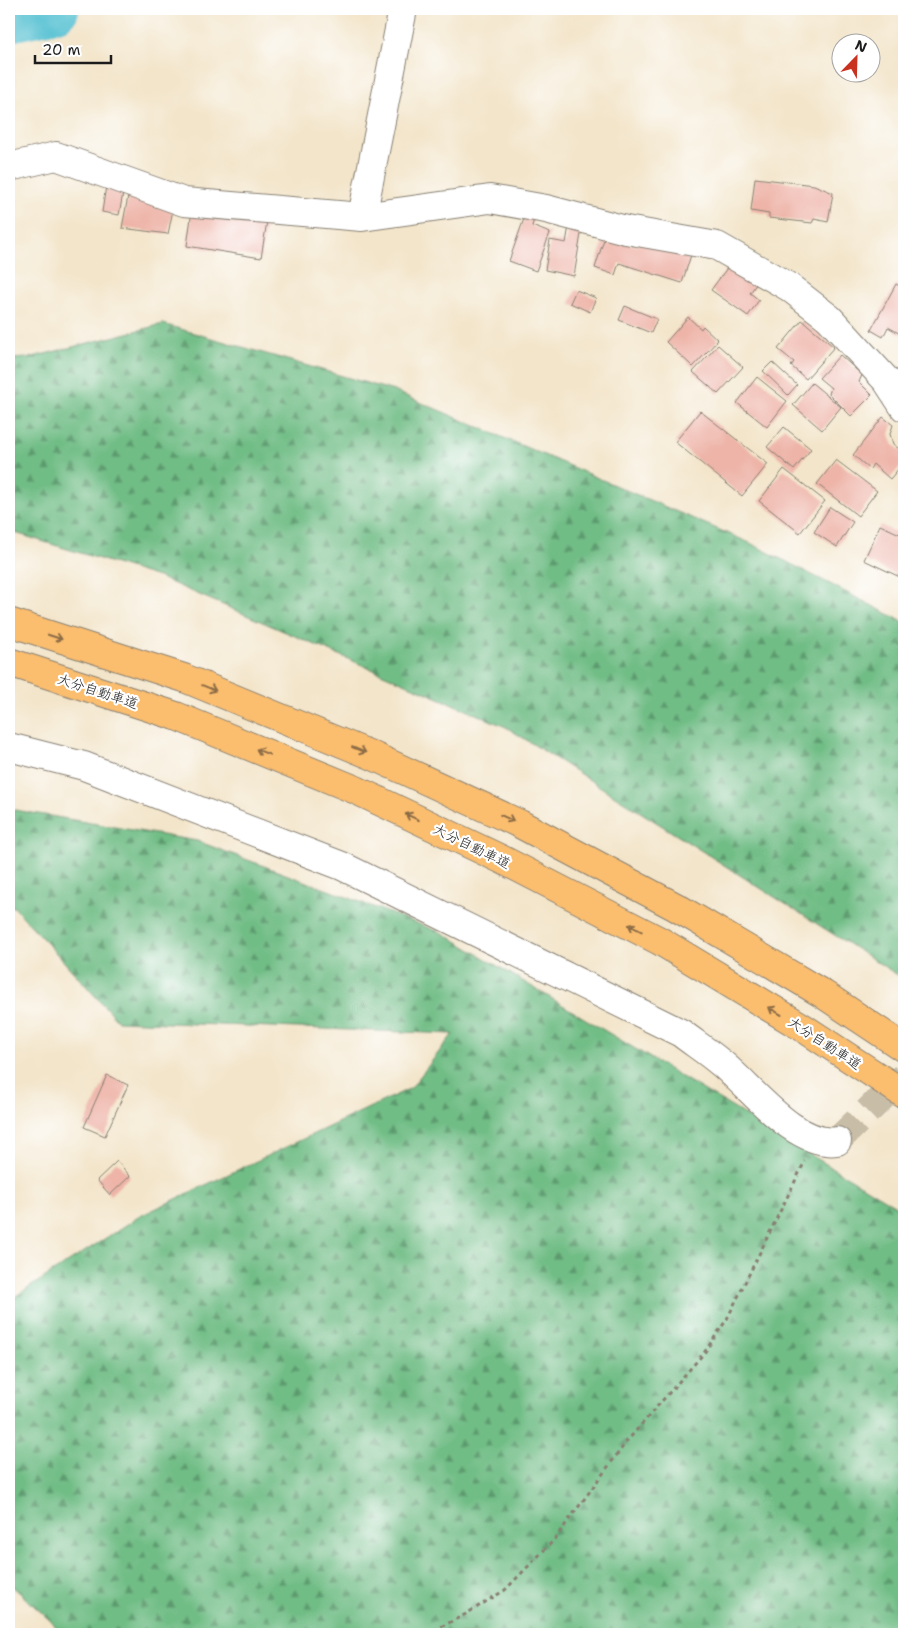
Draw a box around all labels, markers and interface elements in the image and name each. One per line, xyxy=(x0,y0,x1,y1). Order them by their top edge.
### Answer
scale bar xyxy=(35,32,111,64)
north arrow xyxy=(830,32,880,82)
text: N xyxy=(852,36,870,56)
text: 20 m xyxy=(42,40,81,60)
one-way arrow xyxy=(47,632,63,642)
street label: 大分自動車道 xyxy=(55,669,141,713)
one-way arrow xyxy=(201,684,216,694)
one-way arrow xyxy=(351,746,366,755)
one-way arrow xyxy=(256,747,271,756)
one-way arrow xyxy=(405,811,420,821)
one-way arrow xyxy=(499,814,514,823)
street label: 大分自動車道 xyxy=(430,819,514,873)
one-way arrow xyxy=(628,923,643,933)
one-way arrow xyxy=(768,1006,782,1017)
street label: 大分自動車道 xyxy=(785,1013,865,1073)

